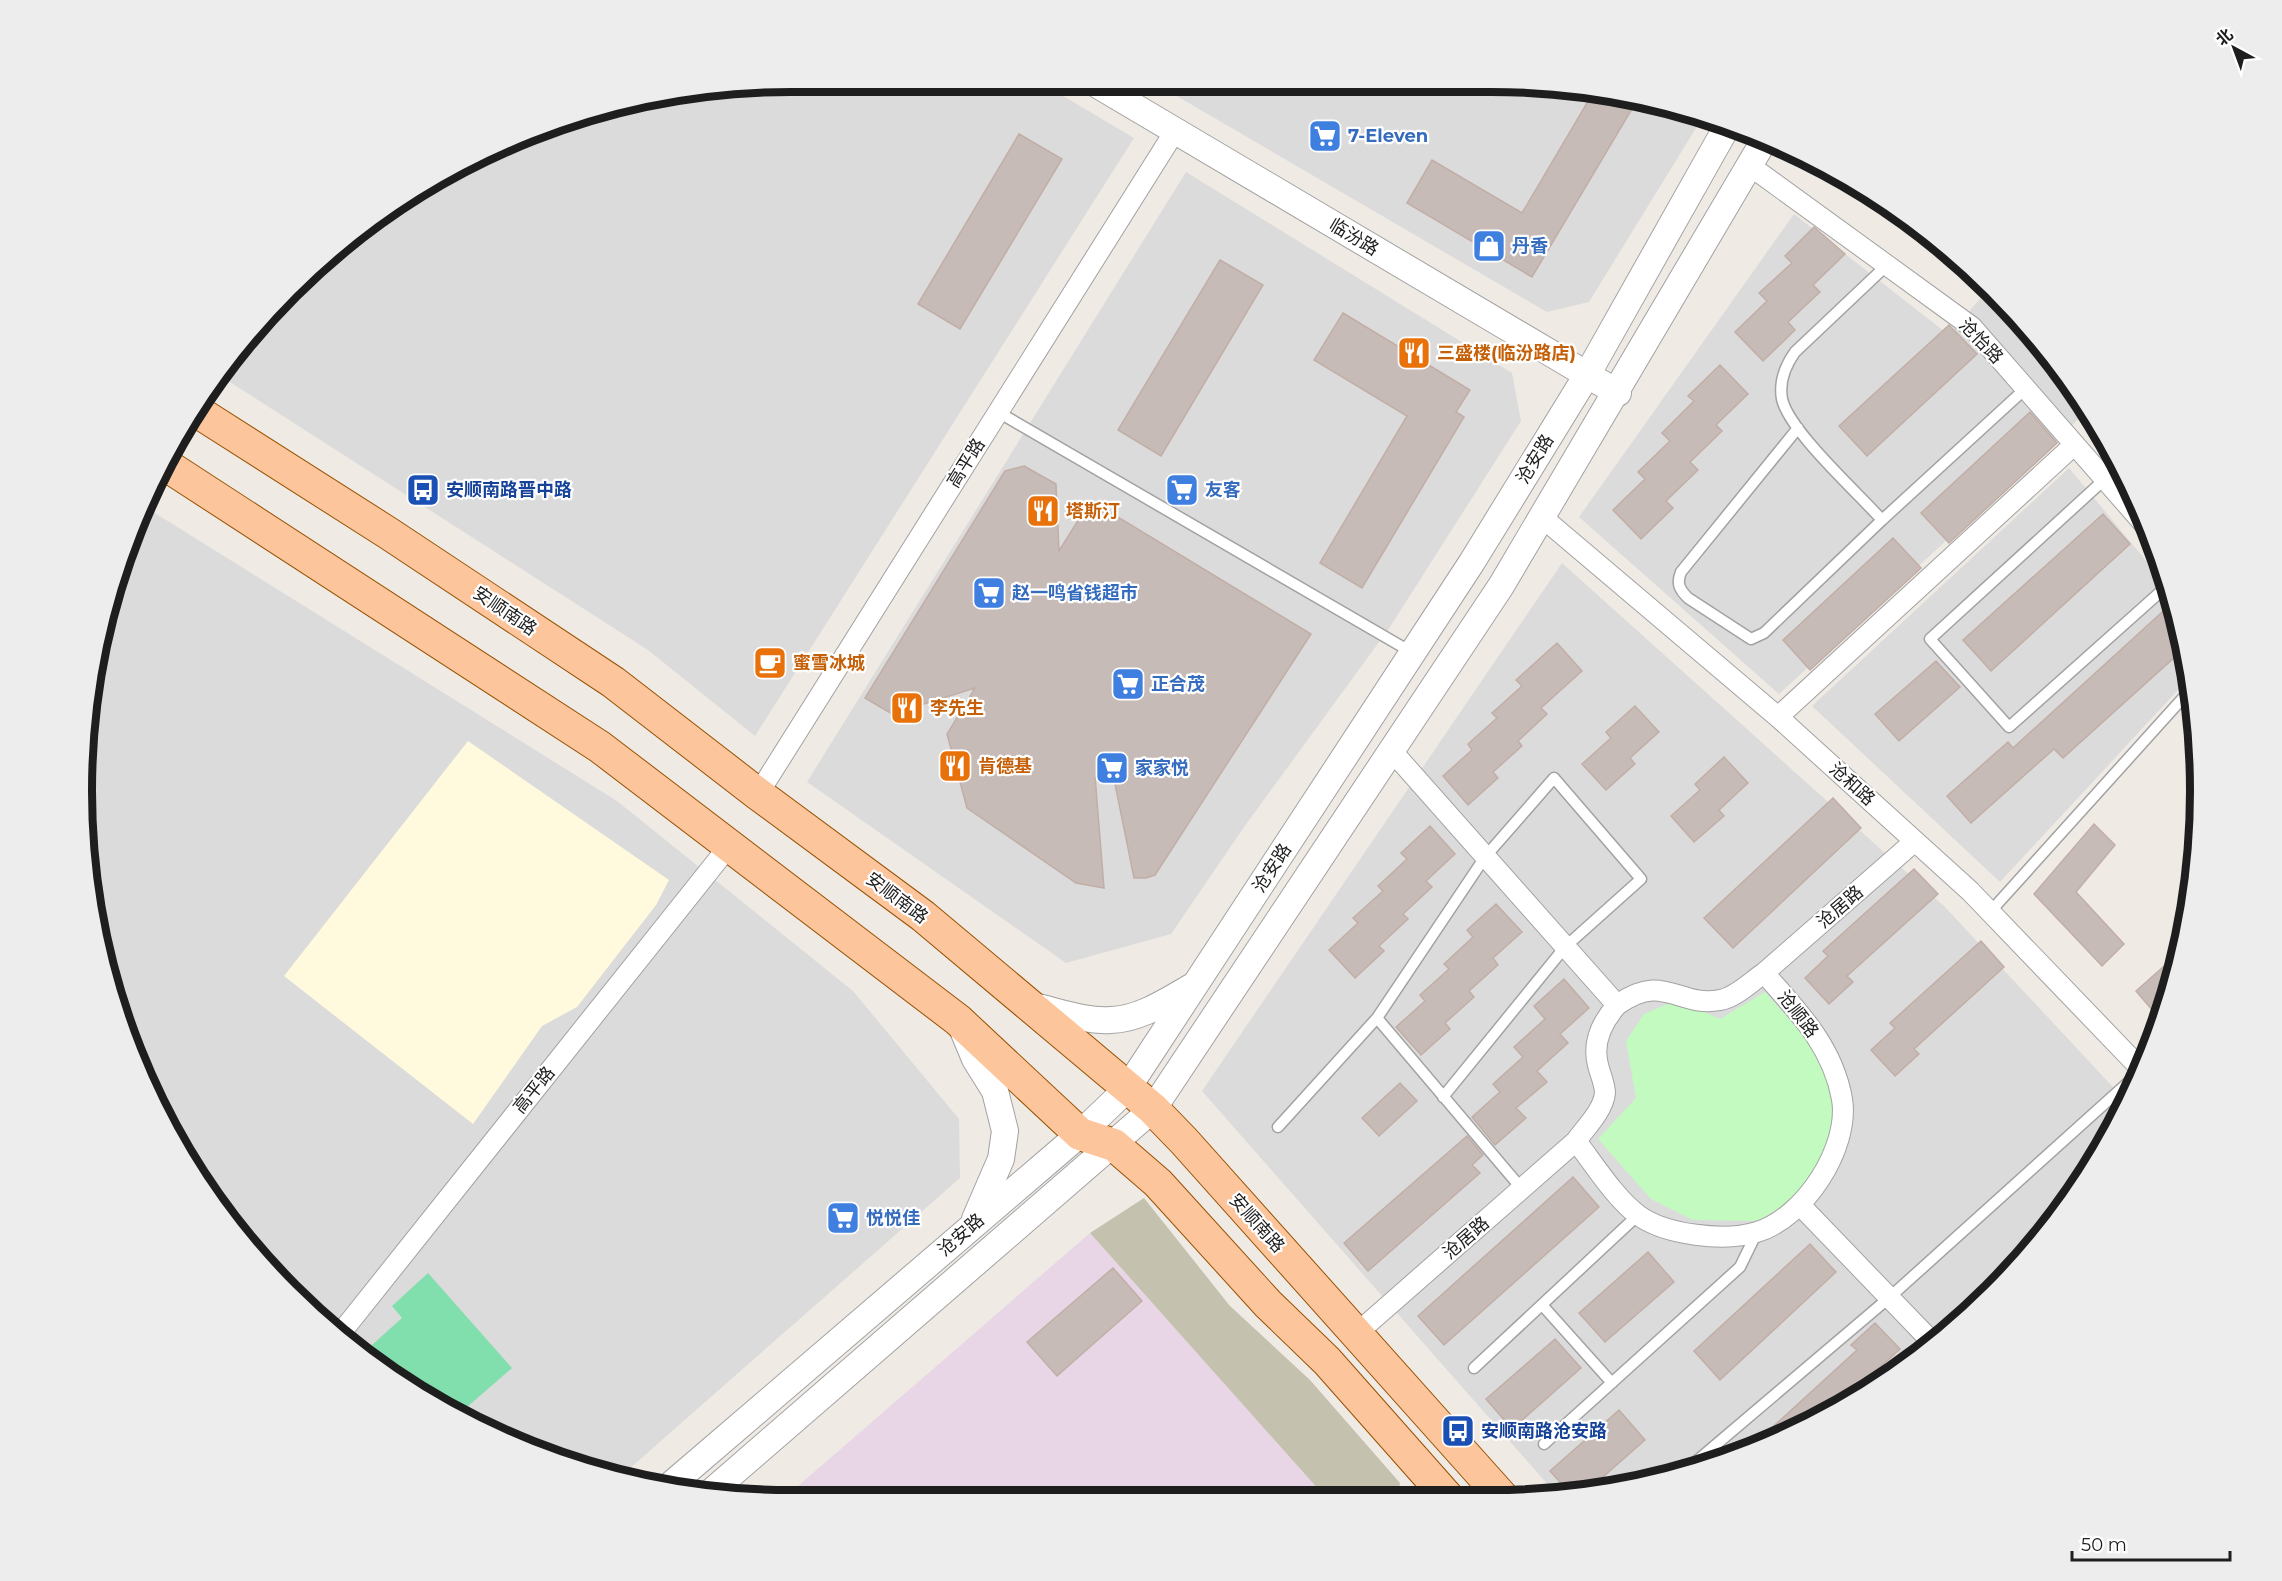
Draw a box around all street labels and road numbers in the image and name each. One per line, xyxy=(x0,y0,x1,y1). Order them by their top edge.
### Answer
street label: 临汾路 xyxy=(1325,214,1383,260)
street label: 沧怡路 xyxy=(1954,314,2008,368)
street label: 沧安路 xyxy=(1512,430,1558,488)
street label: 高平路 xyxy=(942,434,990,492)
street label: 安顺南路 xyxy=(469,582,541,640)
street label: 沧和路 xyxy=(1825,758,1879,810)
street label: 沧安路 xyxy=(1248,839,1296,897)
street label: 安顺南路 xyxy=(862,868,932,928)
street label: 沧居路 xyxy=(1812,881,1868,933)
street label: 沧顺路 xyxy=(1773,986,1823,1042)
street label: 高平路 xyxy=(508,1062,560,1118)
street label: 安顺南路 xyxy=(1225,1189,1289,1257)
street label: 沧安路 xyxy=(933,1209,989,1261)
street label: 沧居路 xyxy=(1438,1212,1494,1264)

